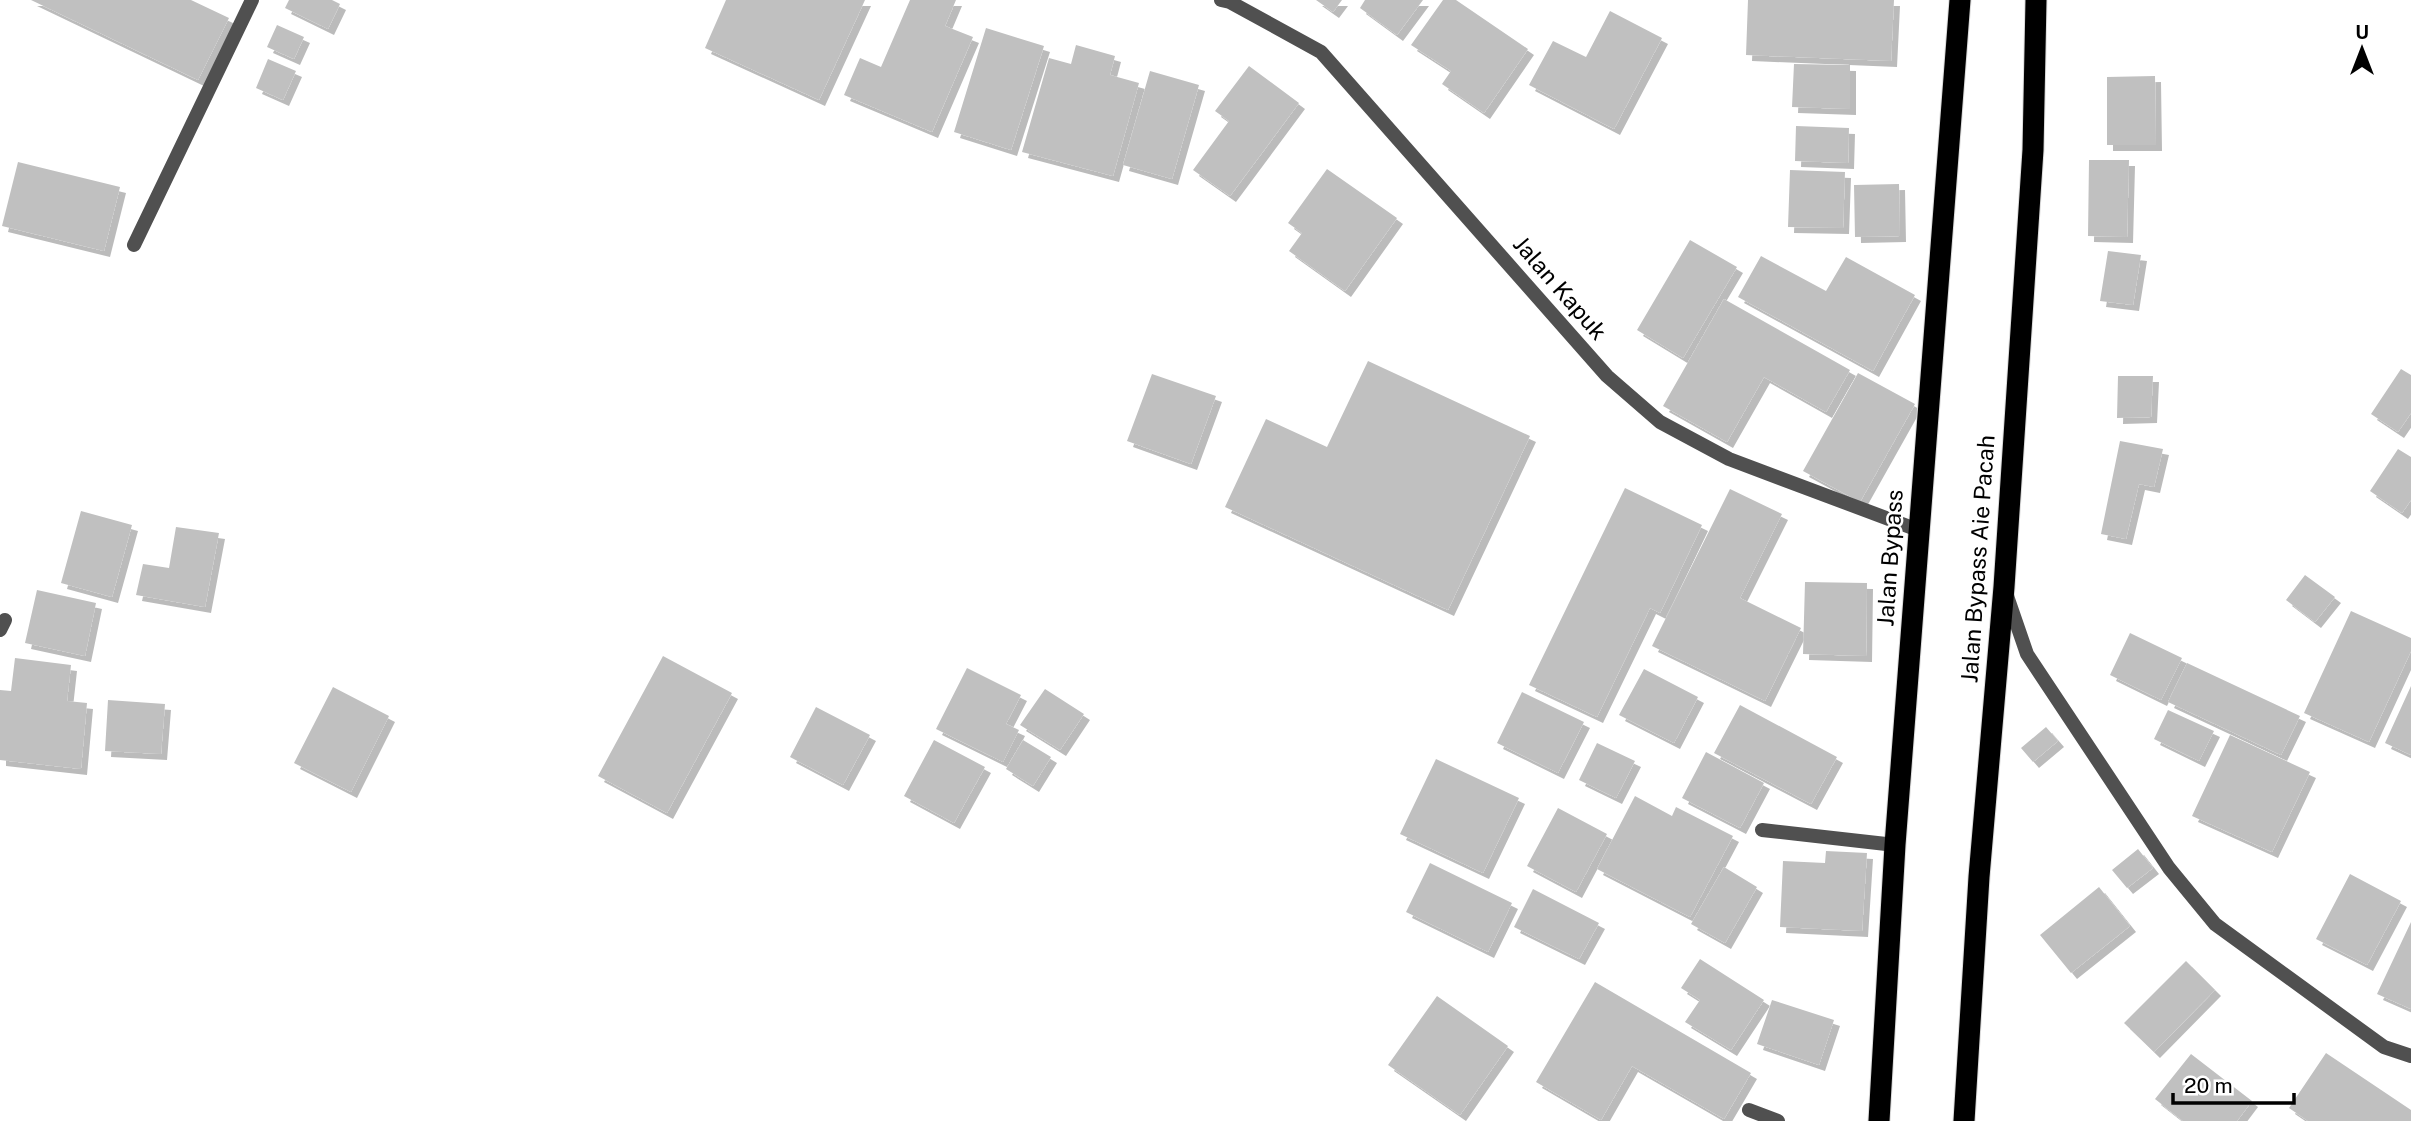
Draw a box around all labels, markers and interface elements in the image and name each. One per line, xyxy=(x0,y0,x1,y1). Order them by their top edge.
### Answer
north arrow xyxy=(2327,14,2397,84)
text: U xyxy=(2355,21,2369,43)
street label: Jalan Kapuk xyxy=(1508,230,1613,345)
street label: Jalan Bypass Aie Pacah xyxy=(1955,434,2000,684)
street label: Jalan Bypass xyxy=(1871,489,1908,627)
scale bar xyxy=(2173,1062,2294,1106)
text: 20 m xyxy=(2184,1073,2233,1098)

